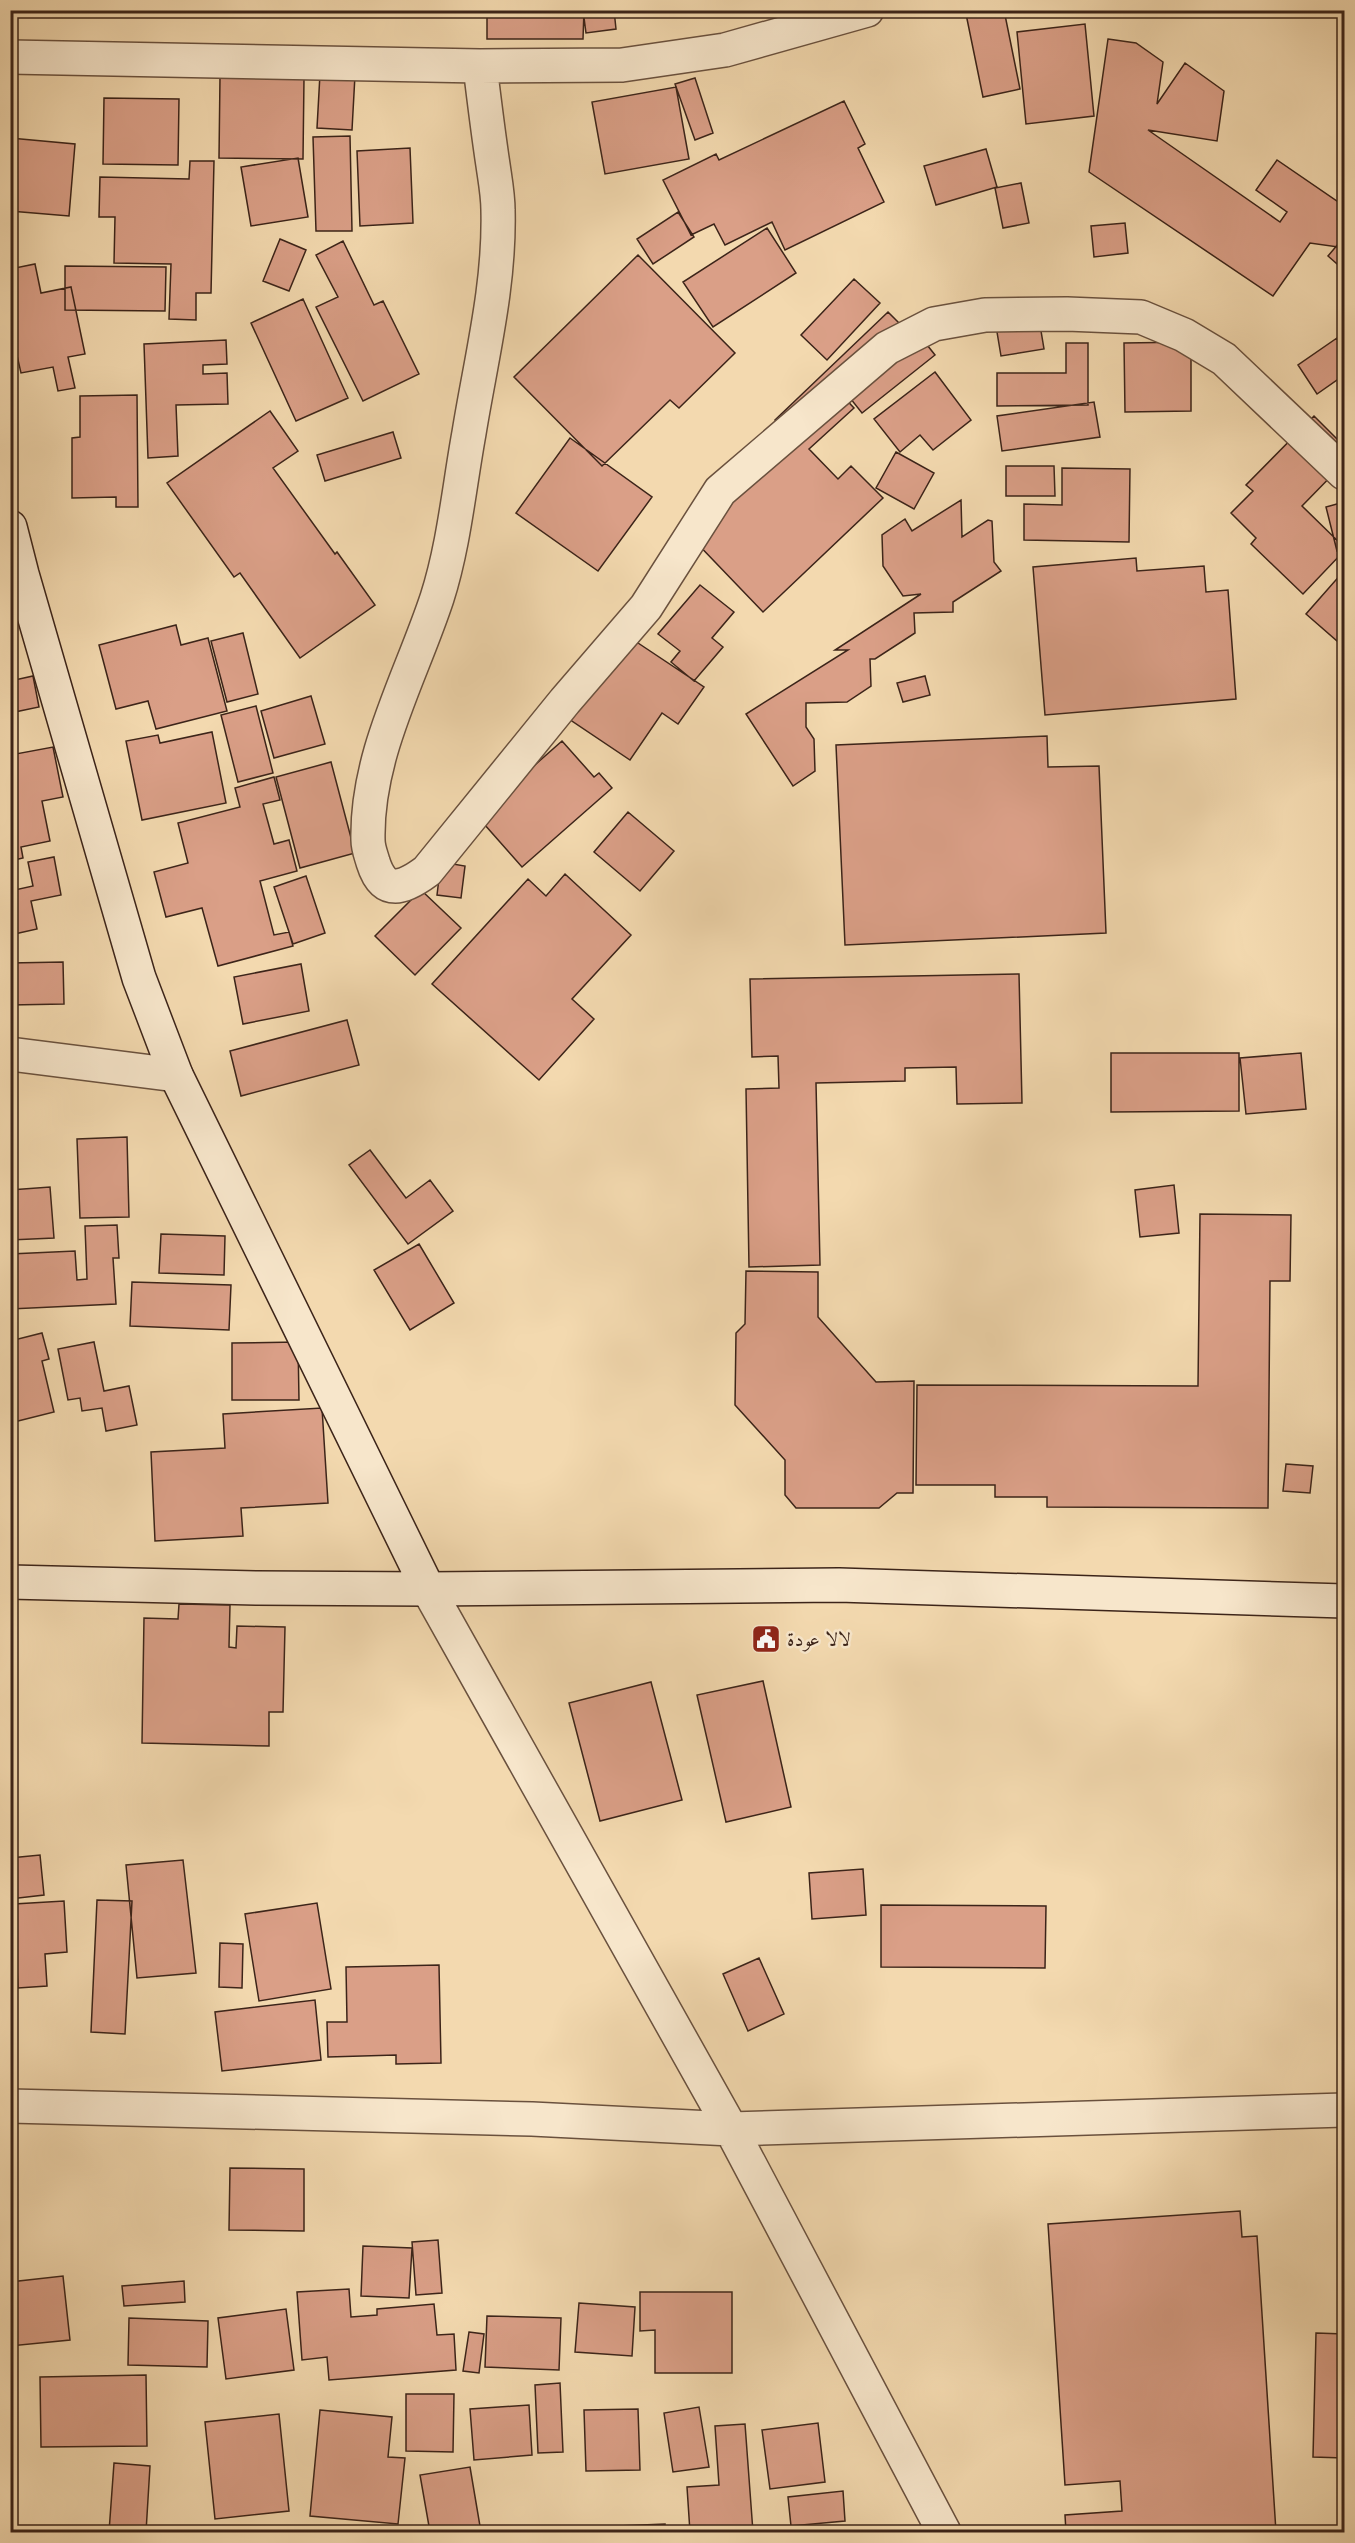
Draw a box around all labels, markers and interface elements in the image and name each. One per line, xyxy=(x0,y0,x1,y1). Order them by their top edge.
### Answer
public building icon: لالا عودة xyxy=(750,1623,782,1655)
place label: لالا عودة xyxy=(787,1627,851,1652)

